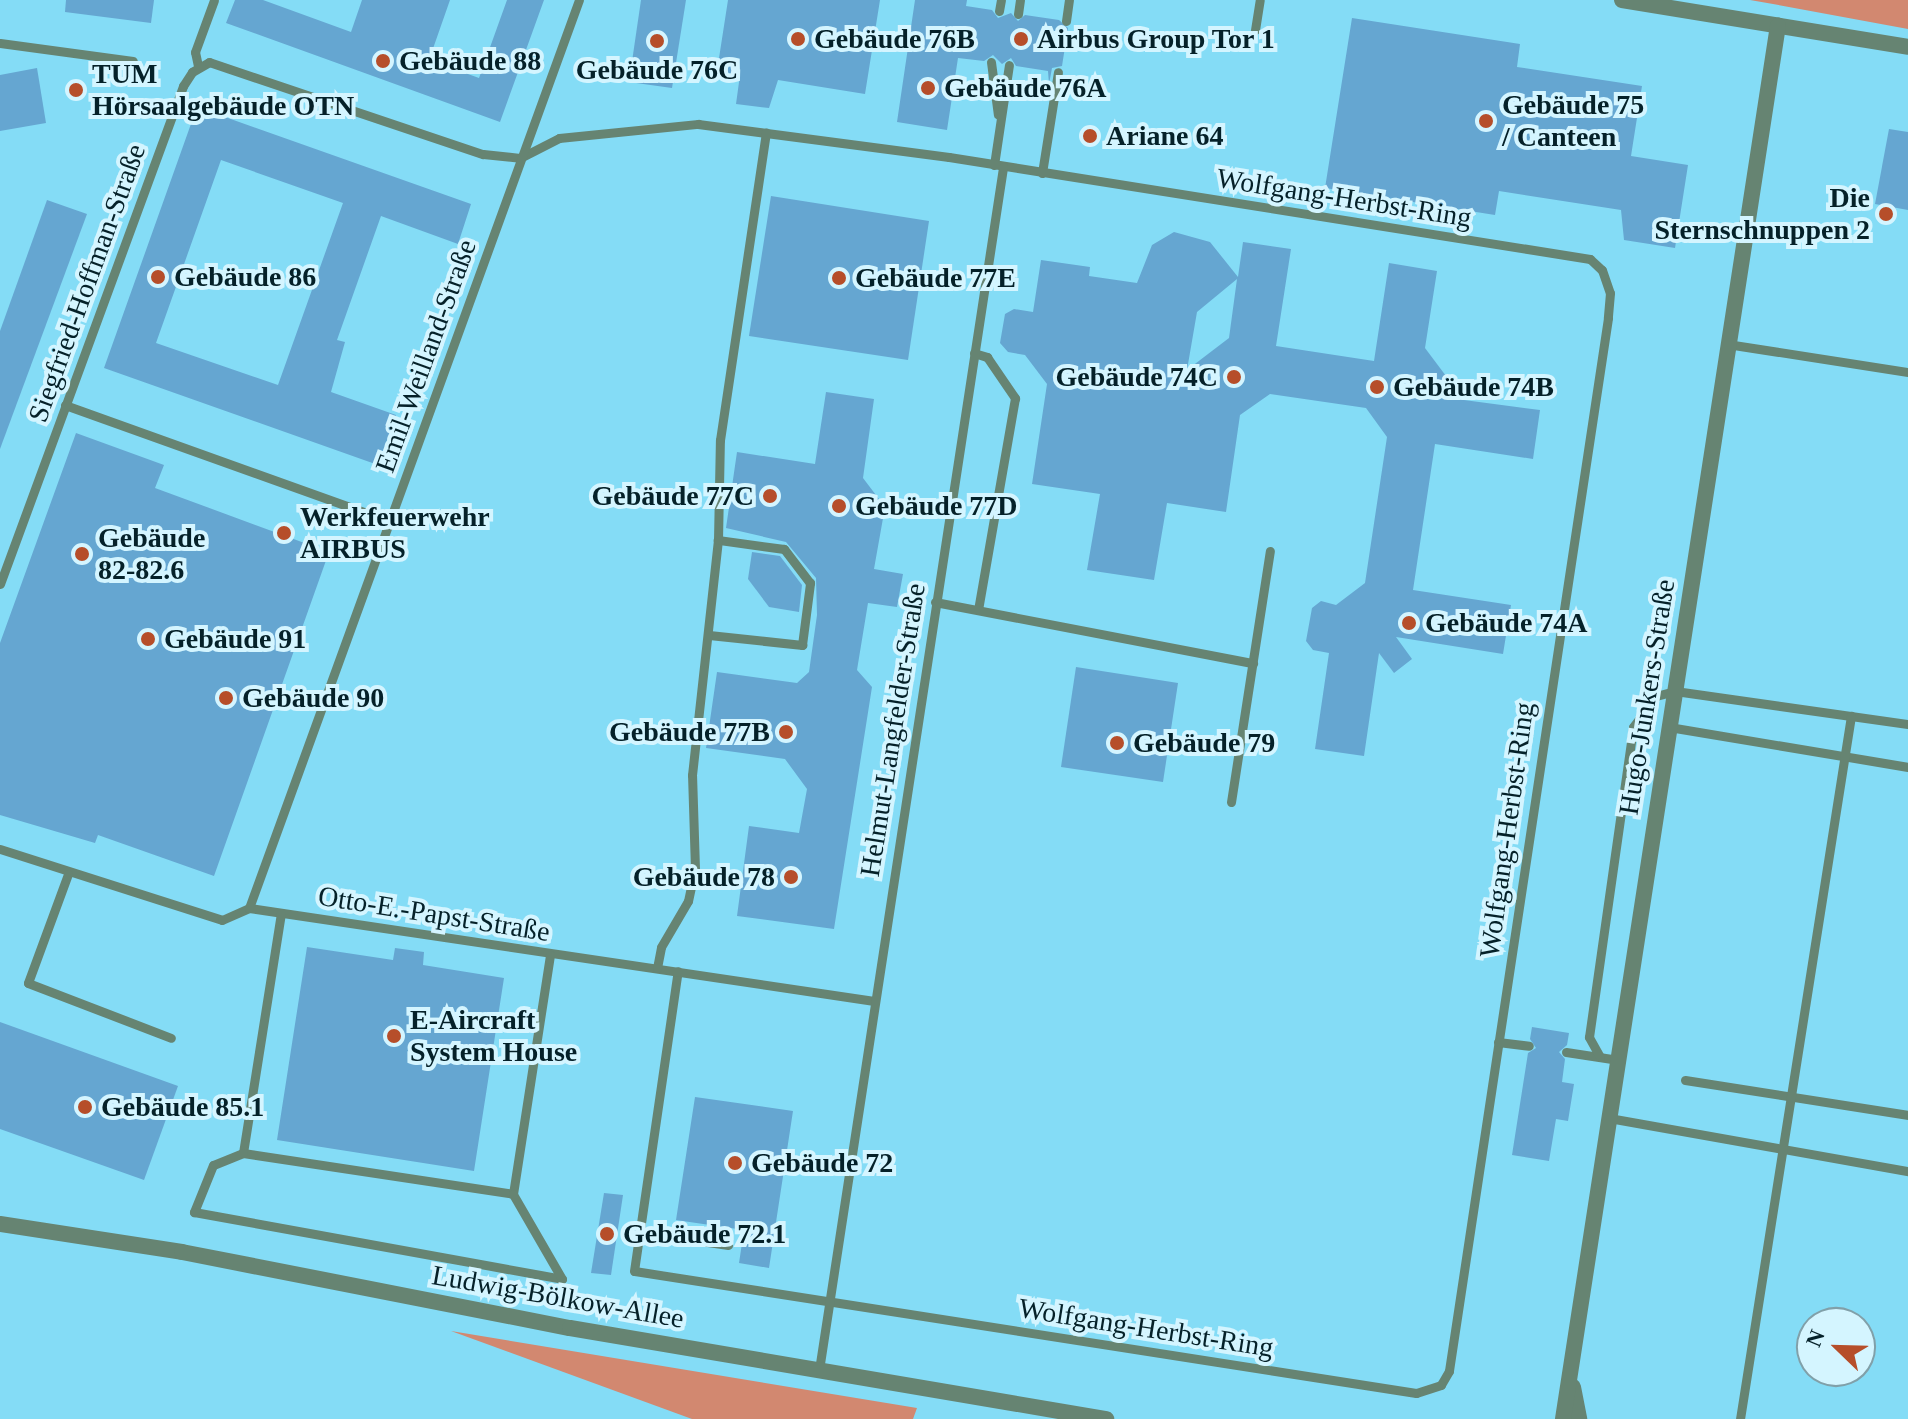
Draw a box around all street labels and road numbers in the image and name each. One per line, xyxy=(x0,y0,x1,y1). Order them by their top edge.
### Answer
street label: Siegfried-Hoffman-Straße xyxy=(21,139,153,427)
street label: Wolfgang-Herbst-Ring xyxy=(1214,161,1474,235)
street label: Emil-Weilland-Straße xyxy=(368,235,484,477)
street label: Hugo-Junkers-Straße xyxy=(1612,577,1682,817)
street label: Helmut-Langfelder-Straße xyxy=(853,581,933,879)
street label: Wolfgang-Herbst-Ring xyxy=(1472,700,1542,960)
street label: Otto-E.-Papst-Straße xyxy=(316,879,552,949)
street label: Ludwig-Bölkow-Allee xyxy=(429,1258,687,1336)
street label: Wolfgang-Herbst-Ring xyxy=(1016,1291,1276,1365)

